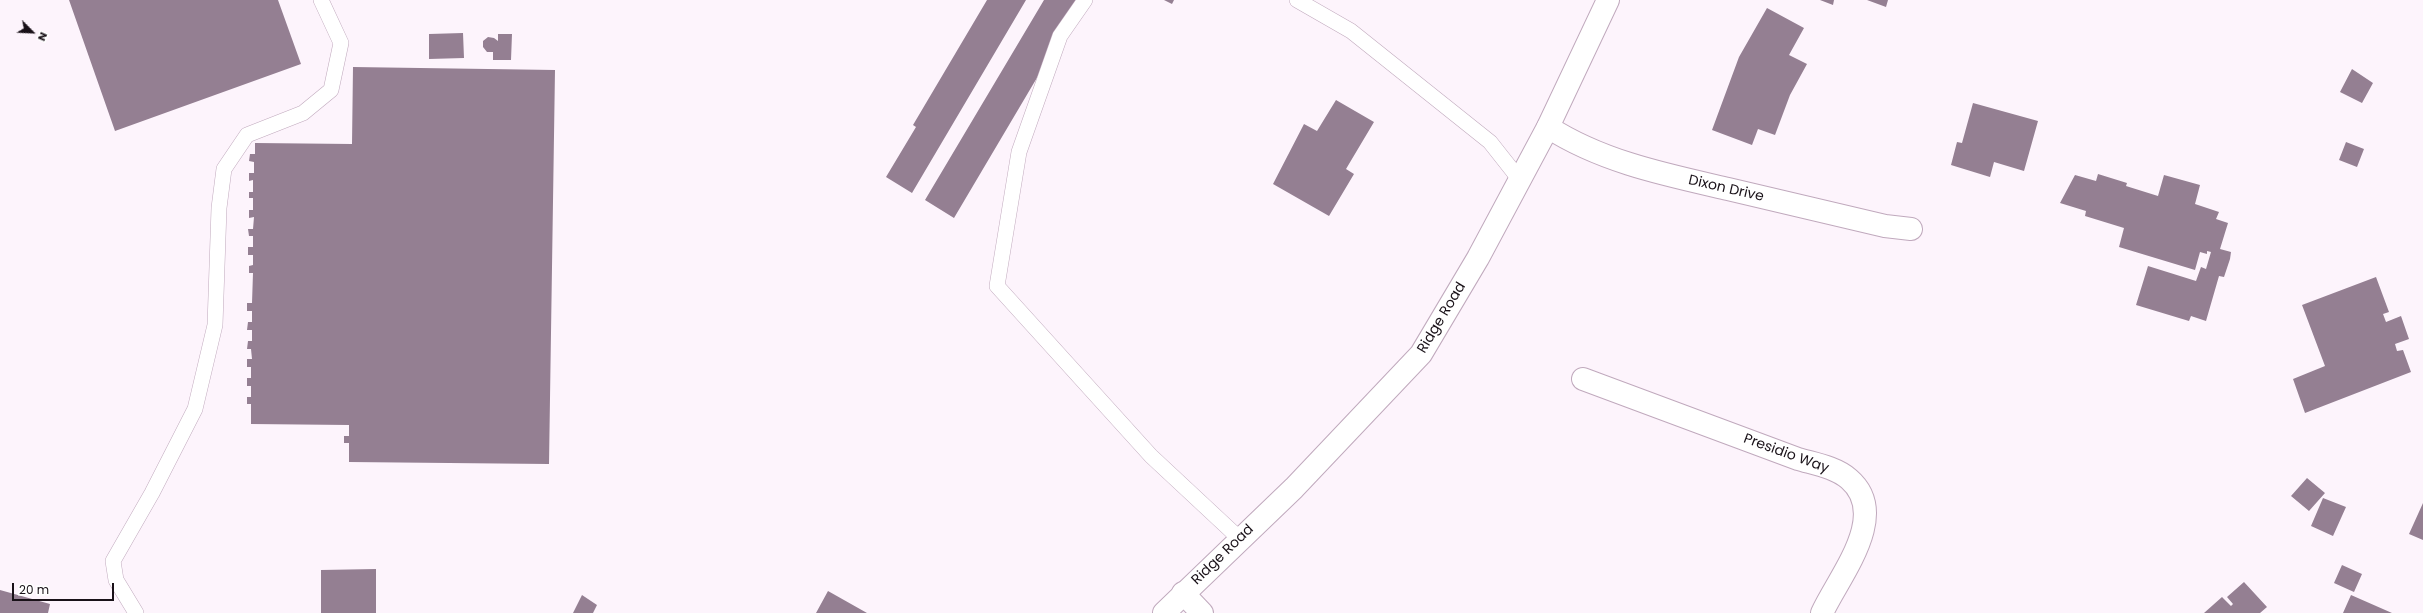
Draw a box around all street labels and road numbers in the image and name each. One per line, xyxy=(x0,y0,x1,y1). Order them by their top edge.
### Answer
street label: Dixon Drive xyxy=(1687,172,1765,206)
street label: Ridge Road xyxy=(1414,280,1470,356)
street label: Presidio Way xyxy=(1741,431,1831,477)
street label: Ridge Road xyxy=(1188,521,1258,589)

